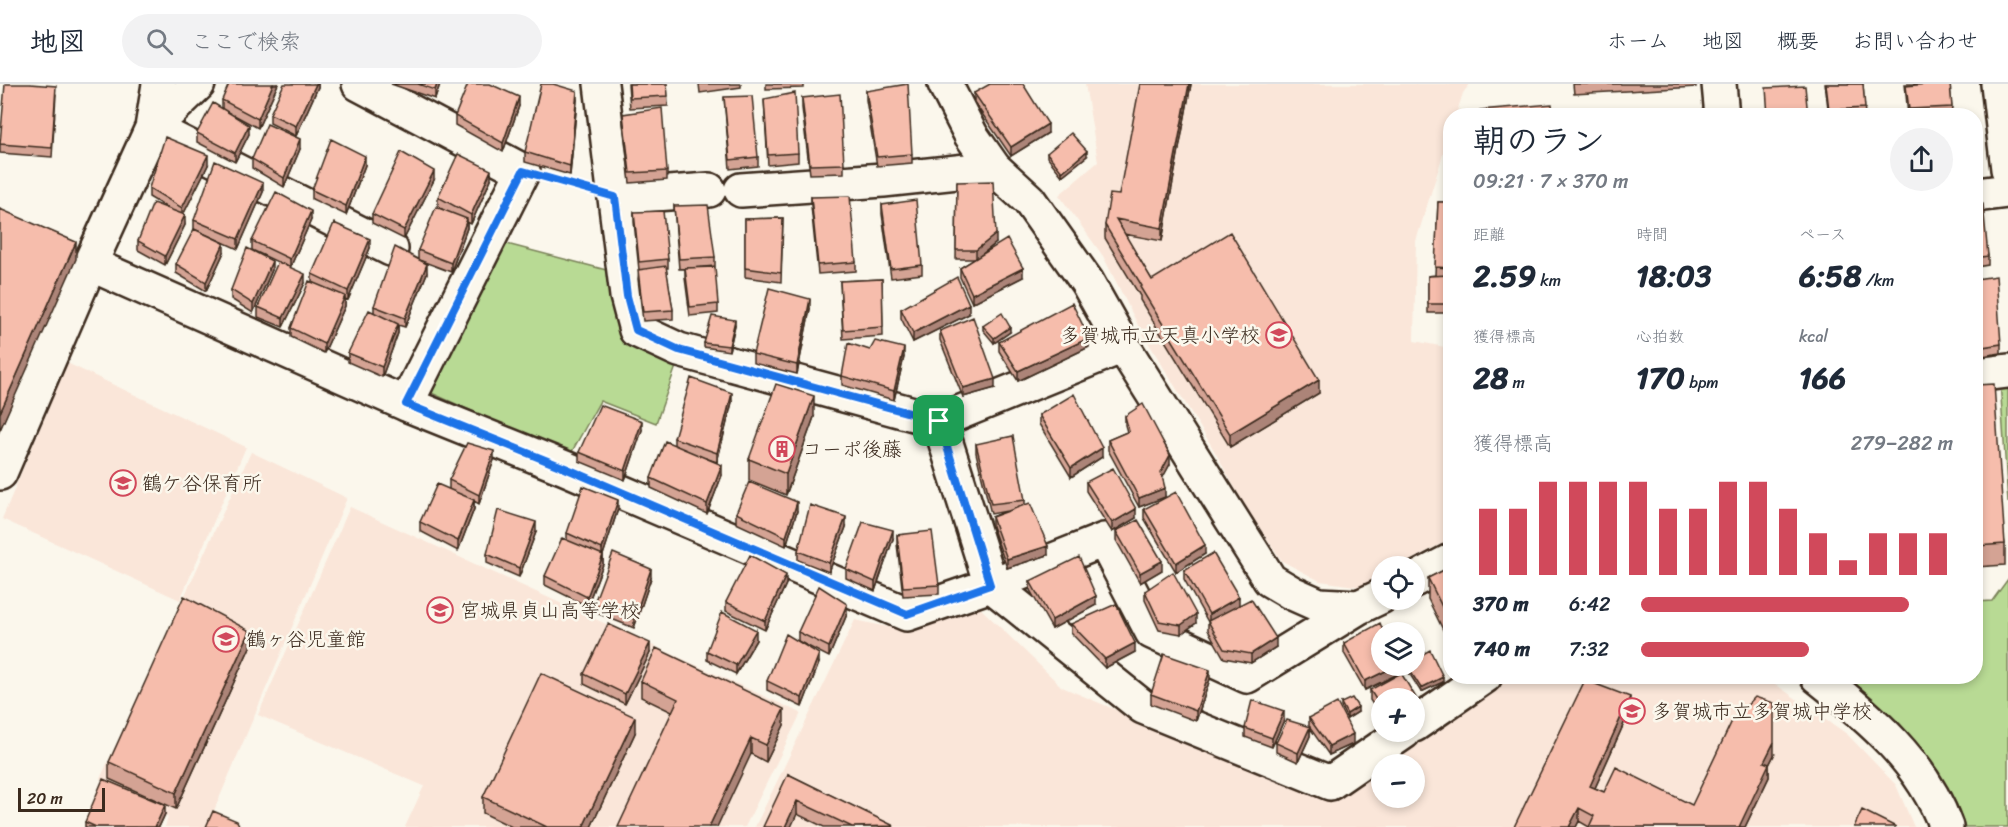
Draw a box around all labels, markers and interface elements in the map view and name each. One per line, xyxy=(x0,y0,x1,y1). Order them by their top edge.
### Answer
search box xyxy=(122,14,542,68)
text: 地図 xyxy=(30,17,86,66)
text: ここで検索 xyxy=(191,22,301,61)
text: ホーム xyxy=(1607,22,1669,60)
text: 地図 xyxy=(1702,22,1744,60)
text: 概要 xyxy=(1777,22,1819,60)
text: お問い合わせ xyxy=(1852,22,1978,60)
icon: search xyxy=(143,25,176,58)
text: 朝のラン xyxy=(1473,112,1605,170)
button: share xyxy=(1890,128,1953,191)
text: 09:21 · 7 × 370 m xyxy=(1473,164,1628,199)
text: 距離 xyxy=(1473,220,1505,249)
text: 時間 xyxy=(1636,220,1668,249)
text: ペース xyxy=(1799,220,1846,249)
text: 2.59 xyxy=(1473,249,1536,303)
text: 18:03 xyxy=(1636,249,1711,303)
text: 6:58 xyxy=(1799,249,1862,303)
text: km xyxy=(1536,266,1561,295)
text: /km xyxy=(1862,266,1894,295)
place label: 多賀城市立天真小学校 xyxy=(1060,318,1260,353)
school or university icon: 多賀城市立天真小学校 xyxy=(1264,320,1294,350)
text: 獲得標高 xyxy=(1473,322,1537,351)
text: 心拍数 xyxy=(1636,322,1684,351)
text: kcal xyxy=(1799,322,1828,351)
text: 28 xyxy=(1473,351,1508,405)
text: 170 xyxy=(1636,351,1685,405)
text: 166 xyxy=(1799,351,1846,405)
text: m xyxy=(1508,368,1525,397)
text: bpm xyxy=(1685,368,1719,397)
pin xyxy=(913,395,964,446)
icon: arrive xyxy=(922,404,955,437)
text: 獲得標高 xyxy=(1473,426,1553,461)
text: 279–282 m xyxy=(1851,426,1953,461)
place label: コーポ後藤 xyxy=(802,432,902,467)
building icon: コーポ後藤 xyxy=(767,434,797,464)
place label: 鶴ケ谷保育所 xyxy=(142,466,262,501)
school or university icon: 鶴ケ谷保育所 xyxy=(108,468,138,498)
map controls xyxy=(1371,556,1425,808)
button: locate xyxy=(1371,556,1425,610)
text: 370 m xyxy=(1473,587,1529,622)
text: 6:42 xyxy=(1569,587,1610,622)
place label: 宮城県貞山高等学校 xyxy=(460,593,640,628)
school or university icon: 宮城県貞山高等学校 xyxy=(425,595,455,625)
place label: 鶴ヶ谷児童館 xyxy=(246,622,366,657)
button: layers xyxy=(1371,622,1425,676)
school or university icon: 鶴ヶ谷児童館 xyxy=(211,624,241,654)
text: 740 m xyxy=(1473,632,1530,667)
text: 7:32 xyxy=(1569,632,1609,667)
button: + xyxy=(1371,688,1425,742)
place label: 多賀城市立多賀城中学校 xyxy=(1652,694,1872,729)
school or university icon: 多賀城市立多賀城中学校 xyxy=(1617,696,1647,726)
button: − xyxy=(1371,754,1425,808)
text: 20 m xyxy=(27,784,63,813)
scale bar xyxy=(18,785,105,812)

